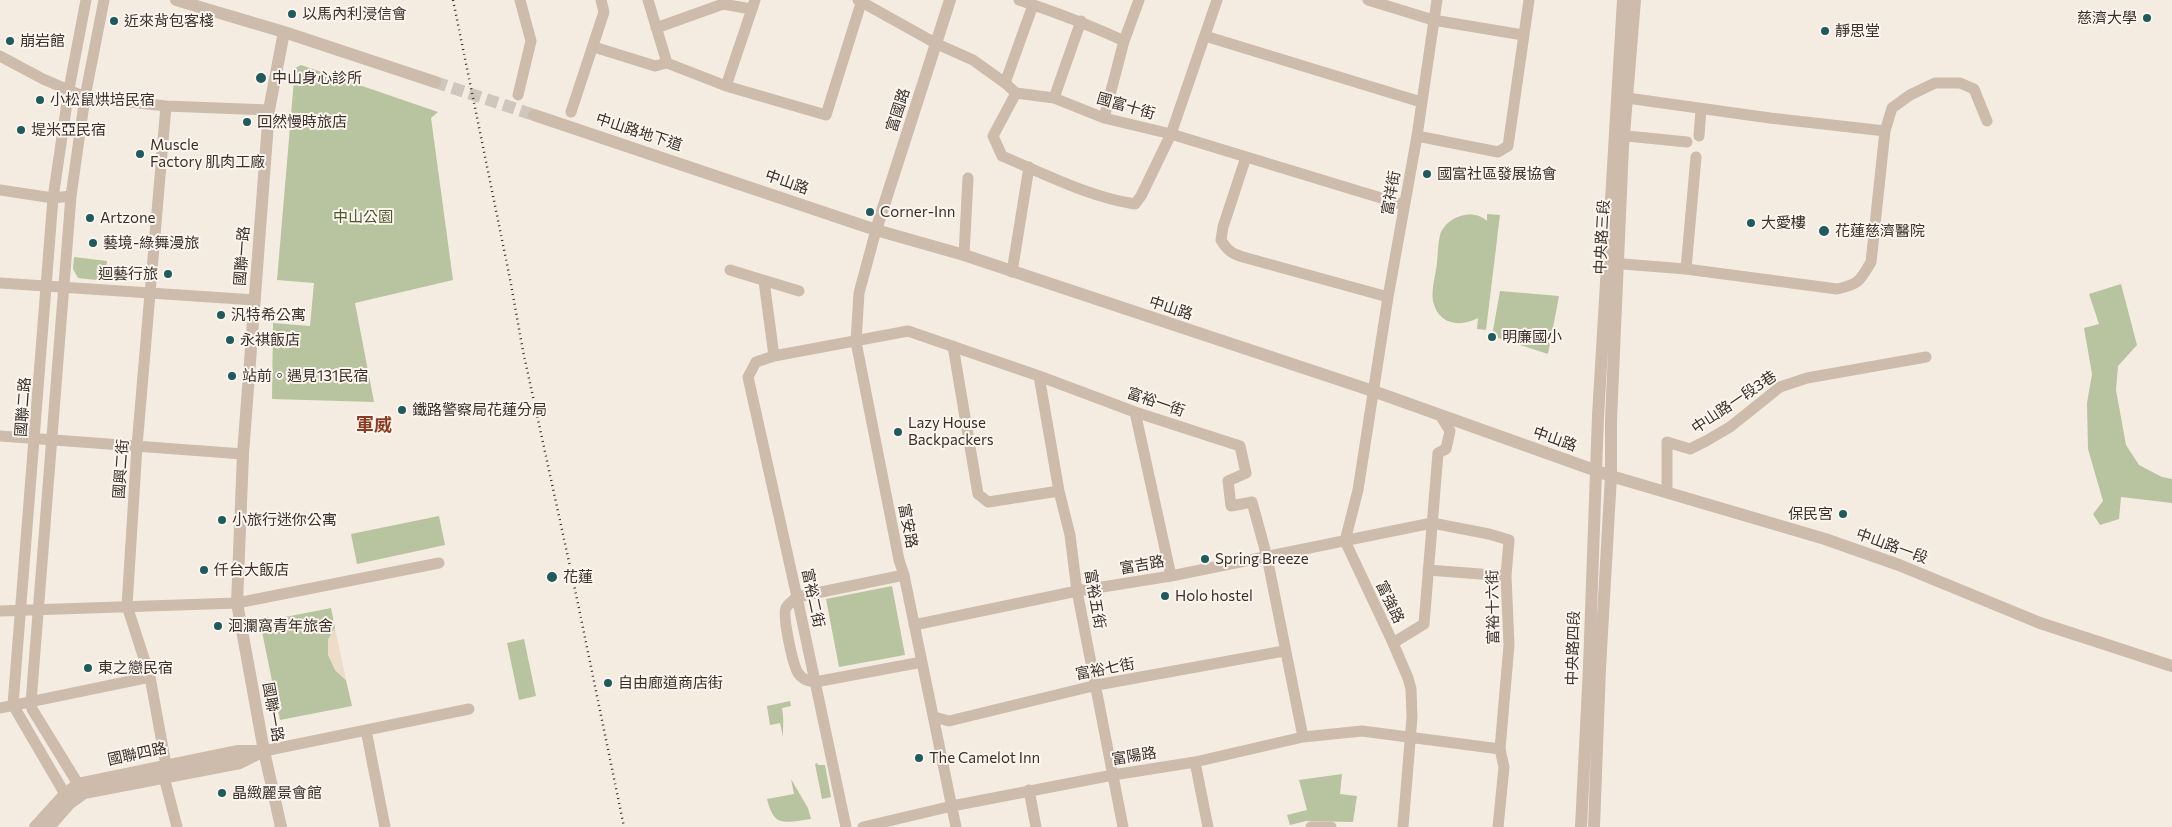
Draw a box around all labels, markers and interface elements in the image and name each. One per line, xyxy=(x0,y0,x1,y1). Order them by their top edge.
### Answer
place label: 以馬內利浸信會 xyxy=(302,5,407,23)
marker: 以馬內利浸信會 xyxy=(286,8,298,20)
place label: 慈濟大學 xyxy=(2077,9,2137,27)
place label: 近來背包客棧 xyxy=(124,12,214,30)
marker: 慈濟大學 xyxy=(2141,12,2153,24)
marker: 近來背包客棧 xyxy=(108,15,120,27)
place label: 靜思堂 xyxy=(1835,22,1880,40)
marker: 靜思堂 xyxy=(1819,25,1831,37)
place label: 崩岩館 xyxy=(20,32,65,50)
marker: 崩岩館 xyxy=(4,35,16,47)
place label: 中山身心診所 xyxy=(272,69,362,87)
marker: 中山身心診所 xyxy=(254,71,268,85)
street label: 富國路 xyxy=(882,86,914,134)
street label: 國富十街 xyxy=(1095,89,1157,123)
place label: 小松鼠烘培民宿 xyxy=(50,91,155,109)
marker: 小松鼠烘培民宿 xyxy=(34,94,46,106)
street label: 中山路地下道 xyxy=(593,110,685,154)
place label: 回然慢時旅店 xyxy=(257,113,347,131)
marker: 回然慢時旅店 xyxy=(241,116,253,128)
place label: 堤米亞民宿 xyxy=(31,121,106,139)
marker: 堤米亞民宿 xyxy=(15,124,27,136)
place label: Muscle Factory 肌肉工廠 xyxy=(150,136,265,171)
marker: Muscle Factory 肌肉工廠 xyxy=(134,148,146,160)
place label: 國富社區發展協會 xyxy=(1437,165,1557,183)
street label: 中山路 xyxy=(763,166,811,198)
marker: 國富社區發展協會 xyxy=(1421,168,1433,180)
street label: 富祥街 xyxy=(1378,169,1404,217)
street label: 中央路三段 xyxy=(1591,199,1613,275)
place label: Corner-Inn xyxy=(880,203,955,221)
marker: Corner-Inn xyxy=(864,206,876,218)
park label: 中山公園 xyxy=(333,208,393,226)
place label: Artzone xyxy=(100,209,155,227)
marker: Artzone xyxy=(84,212,96,224)
place label: 大愛樓 xyxy=(1761,214,1806,232)
marker: 大愛樓 xyxy=(1745,217,1757,229)
place label: 花蓮慈濟醫院 xyxy=(1835,222,1925,240)
marker: 花蓮慈濟醫院 xyxy=(1817,224,1831,238)
street label: 國聯一路 xyxy=(231,225,253,287)
place label: 藝境-綠舞漫旅 xyxy=(103,234,199,252)
marker: 藝境-綠舞漫旅 xyxy=(87,237,99,249)
place label: 迴藝行旅 xyxy=(98,265,158,283)
marker: 迴藝行旅 xyxy=(162,268,174,280)
street label: 中山路 xyxy=(1147,292,1195,324)
place label: 汎特希公寓 xyxy=(231,306,306,324)
marker: 汎特希公寓 xyxy=(215,309,227,321)
place label: 明廉國小 xyxy=(1502,328,1562,346)
place label: 永祺飯店 xyxy=(240,331,300,349)
marker: 明廉國小 xyxy=(1486,331,1498,343)
marker: 永祺飯店 xyxy=(224,334,236,346)
place label: 站前。遇見131民宿 xyxy=(242,367,368,385)
street label: 中山路一段3巷 xyxy=(1688,367,1780,437)
marker: 站前。遇見131民宿 xyxy=(226,370,238,382)
street label: 國聯二路 xyxy=(12,376,34,438)
street label: 富裕一街 xyxy=(1125,384,1187,420)
place label: 鐵路警察局花蓮分局 xyxy=(412,401,547,419)
marker: 鐵路警察局花蓮分局 xyxy=(396,404,408,416)
district label: 軍威 xyxy=(356,414,392,436)
place label: Lazy House Backpackers xyxy=(908,414,993,449)
street label: 中山路 xyxy=(1531,423,1579,455)
marker: Lazy House Backpackers xyxy=(892,426,904,438)
street label: 國興二街 xyxy=(110,438,132,500)
street label: 富安路 xyxy=(895,502,921,550)
place label: 保民宮 xyxy=(1788,505,1833,523)
marker: 保民宮 xyxy=(1837,508,1849,520)
place label: 小旅行迷你公寓 xyxy=(232,511,337,529)
marker: 小旅行迷你公寓 xyxy=(216,514,228,526)
street label: 中山路一段 xyxy=(1854,525,1930,567)
place label: Spring Breeze xyxy=(1215,550,1309,568)
street label: 富吉路 xyxy=(1118,552,1166,578)
marker: Spring Breeze xyxy=(1199,553,1211,565)
place label: 仟台大飯店 xyxy=(214,561,289,579)
marker: 仟台大飯店 xyxy=(198,564,210,576)
street label: 富裕二街 xyxy=(798,567,828,629)
place label: 花蓮 xyxy=(563,568,593,586)
street label: 富裕五街 xyxy=(1081,568,1109,630)
street label: 富裕十六街 xyxy=(1483,569,1503,645)
marker: 花蓮 xyxy=(545,570,559,584)
street label: 富強路 xyxy=(1372,578,1408,626)
place label: Holo hostel xyxy=(1175,587,1253,605)
marker: Holo hostel xyxy=(1159,590,1171,602)
street label: 中央路四段 xyxy=(1563,610,1583,686)
place label: 洄瀾窩青年旅舍 xyxy=(228,617,333,635)
marker: 洄瀾窩青年旅舍 xyxy=(212,620,224,632)
street label: 富裕七街 xyxy=(1074,654,1136,684)
place label: 東之戀民宿 xyxy=(98,659,173,677)
marker: 東之戀民宿 xyxy=(82,662,94,674)
place label: 自由廊道商店街 xyxy=(618,674,723,692)
marker: 自由廊道商店街 xyxy=(602,677,614,689)
street label: 國聯一路 xyxy=(259,681,287,743)
street label: 國聯四路 xyxy=(106,739,168,769)
street label: 富陽路 xyxy=(1110,744,1158,768)
place label: The Camelot Inn xyxy=(929,749,1040,767)
marker: The Camelot Inn xyxy=(913,752,925,764)
place label: 晶緻麗景會館 xyxy=(232,784,322,802)
marker: 晶緻麗景會館 xyxy=(216,787,228,799)

